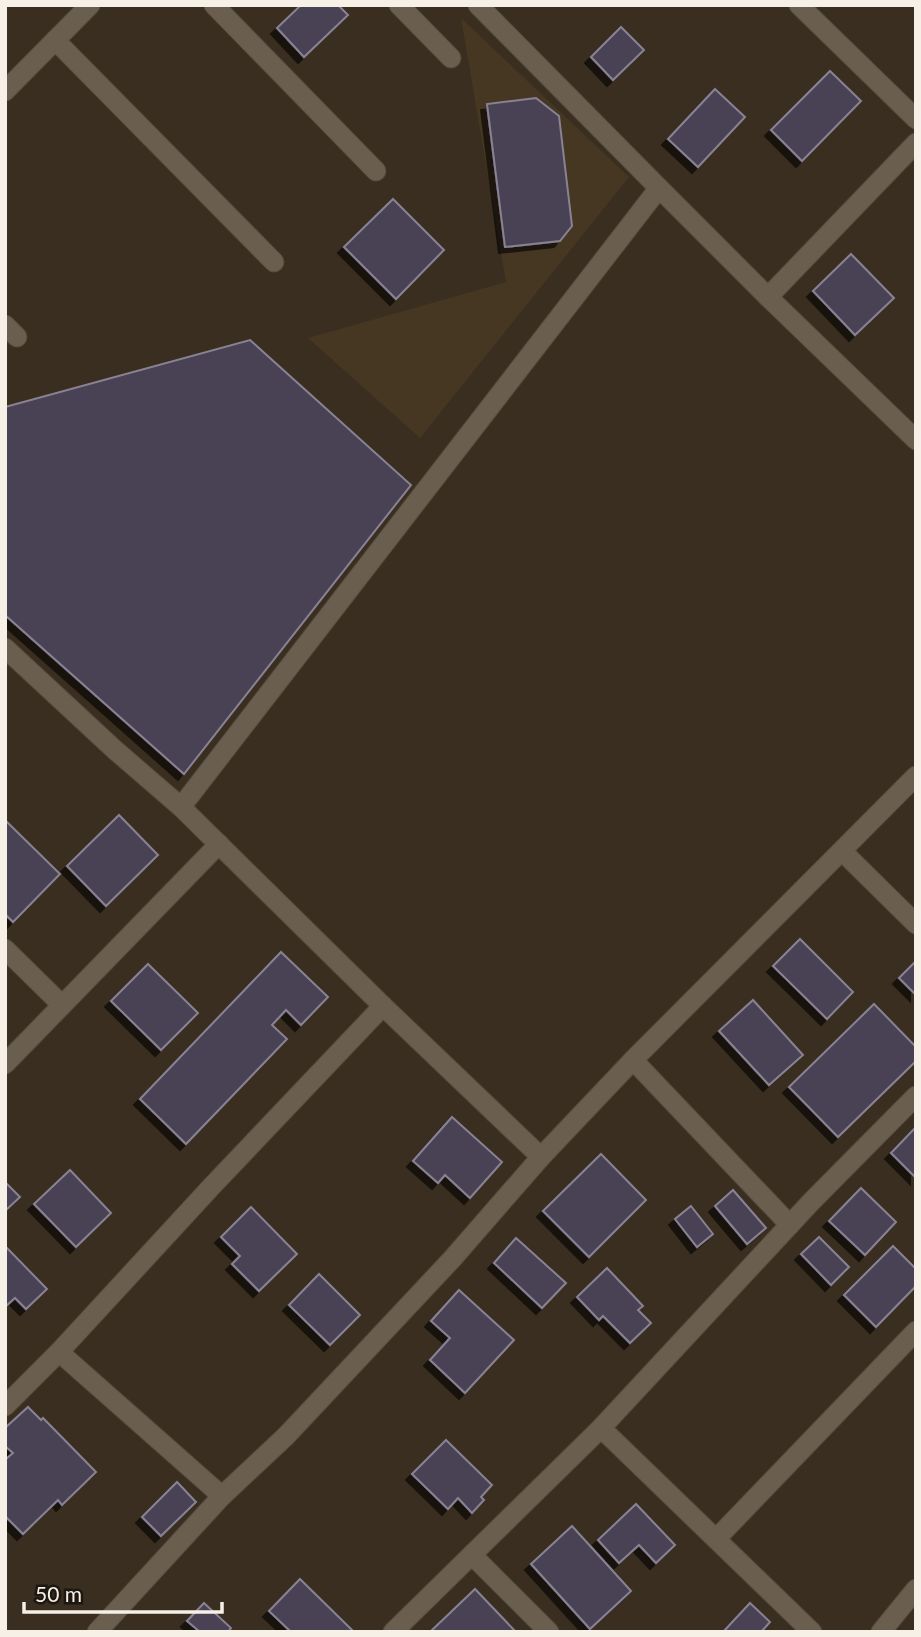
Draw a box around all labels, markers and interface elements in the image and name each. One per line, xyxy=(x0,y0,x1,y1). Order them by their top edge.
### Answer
scale bar xyxy=(24,1570,222,1614)
text: 50 m xyxy=(35,1581,82,1606)

